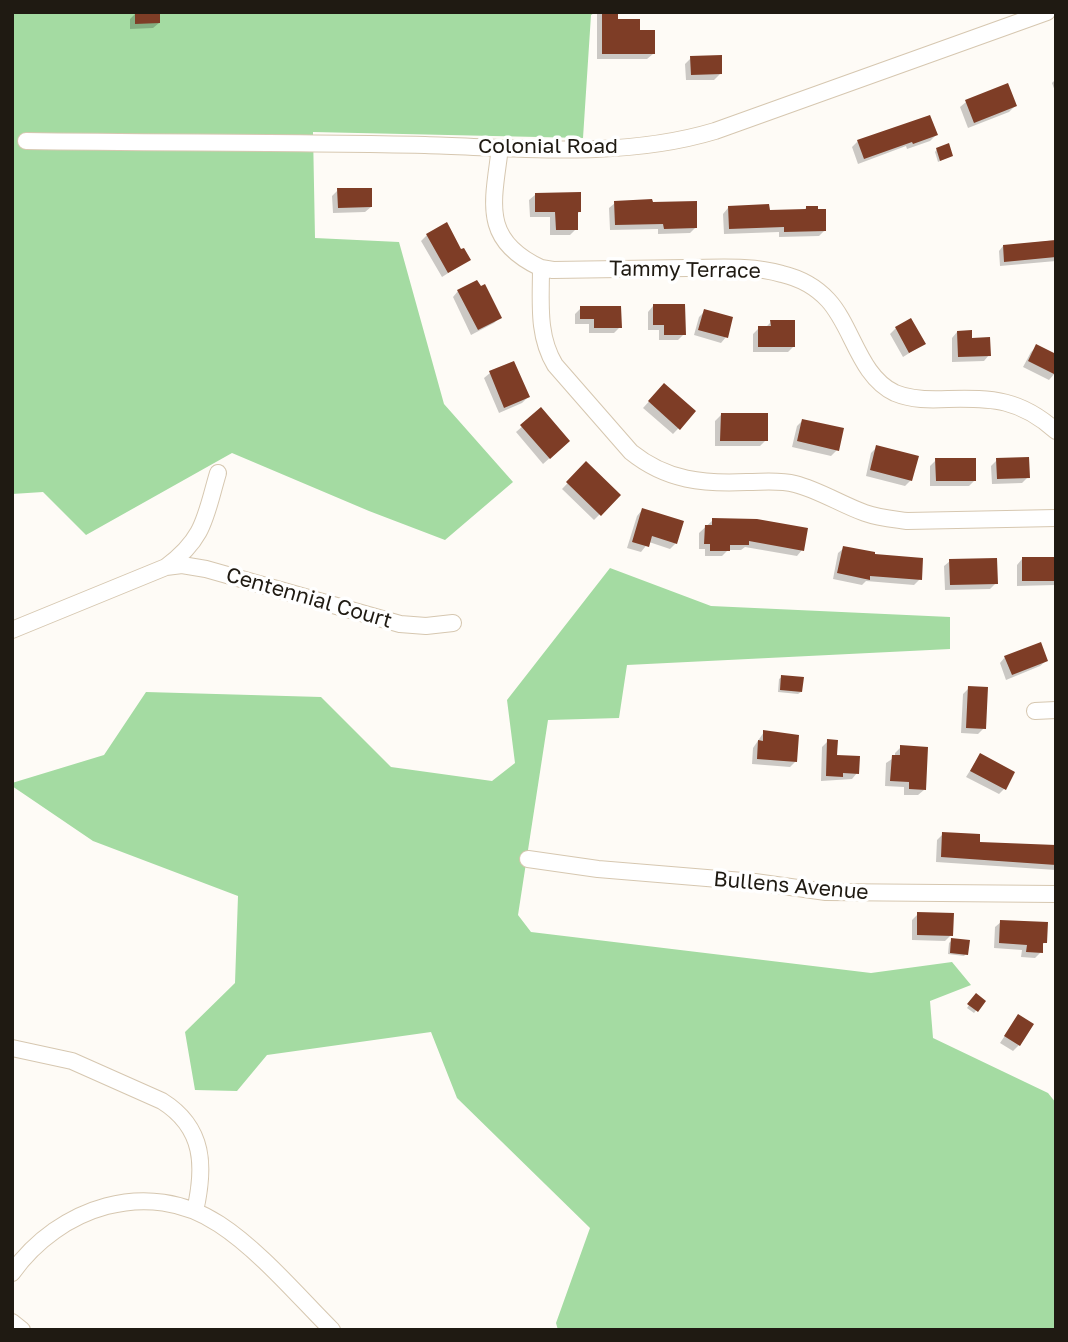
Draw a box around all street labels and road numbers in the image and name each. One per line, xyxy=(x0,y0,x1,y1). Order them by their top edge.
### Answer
street label: Colonial Road xyxy=(478,133,618,159)
street label: Tammy Terrace xyxy=(609,256,761,284)
street label: Centennial Court xyxy=(223,562,395,634)
street label: Bullens Avenue xyxy=(712,867,870,905)

